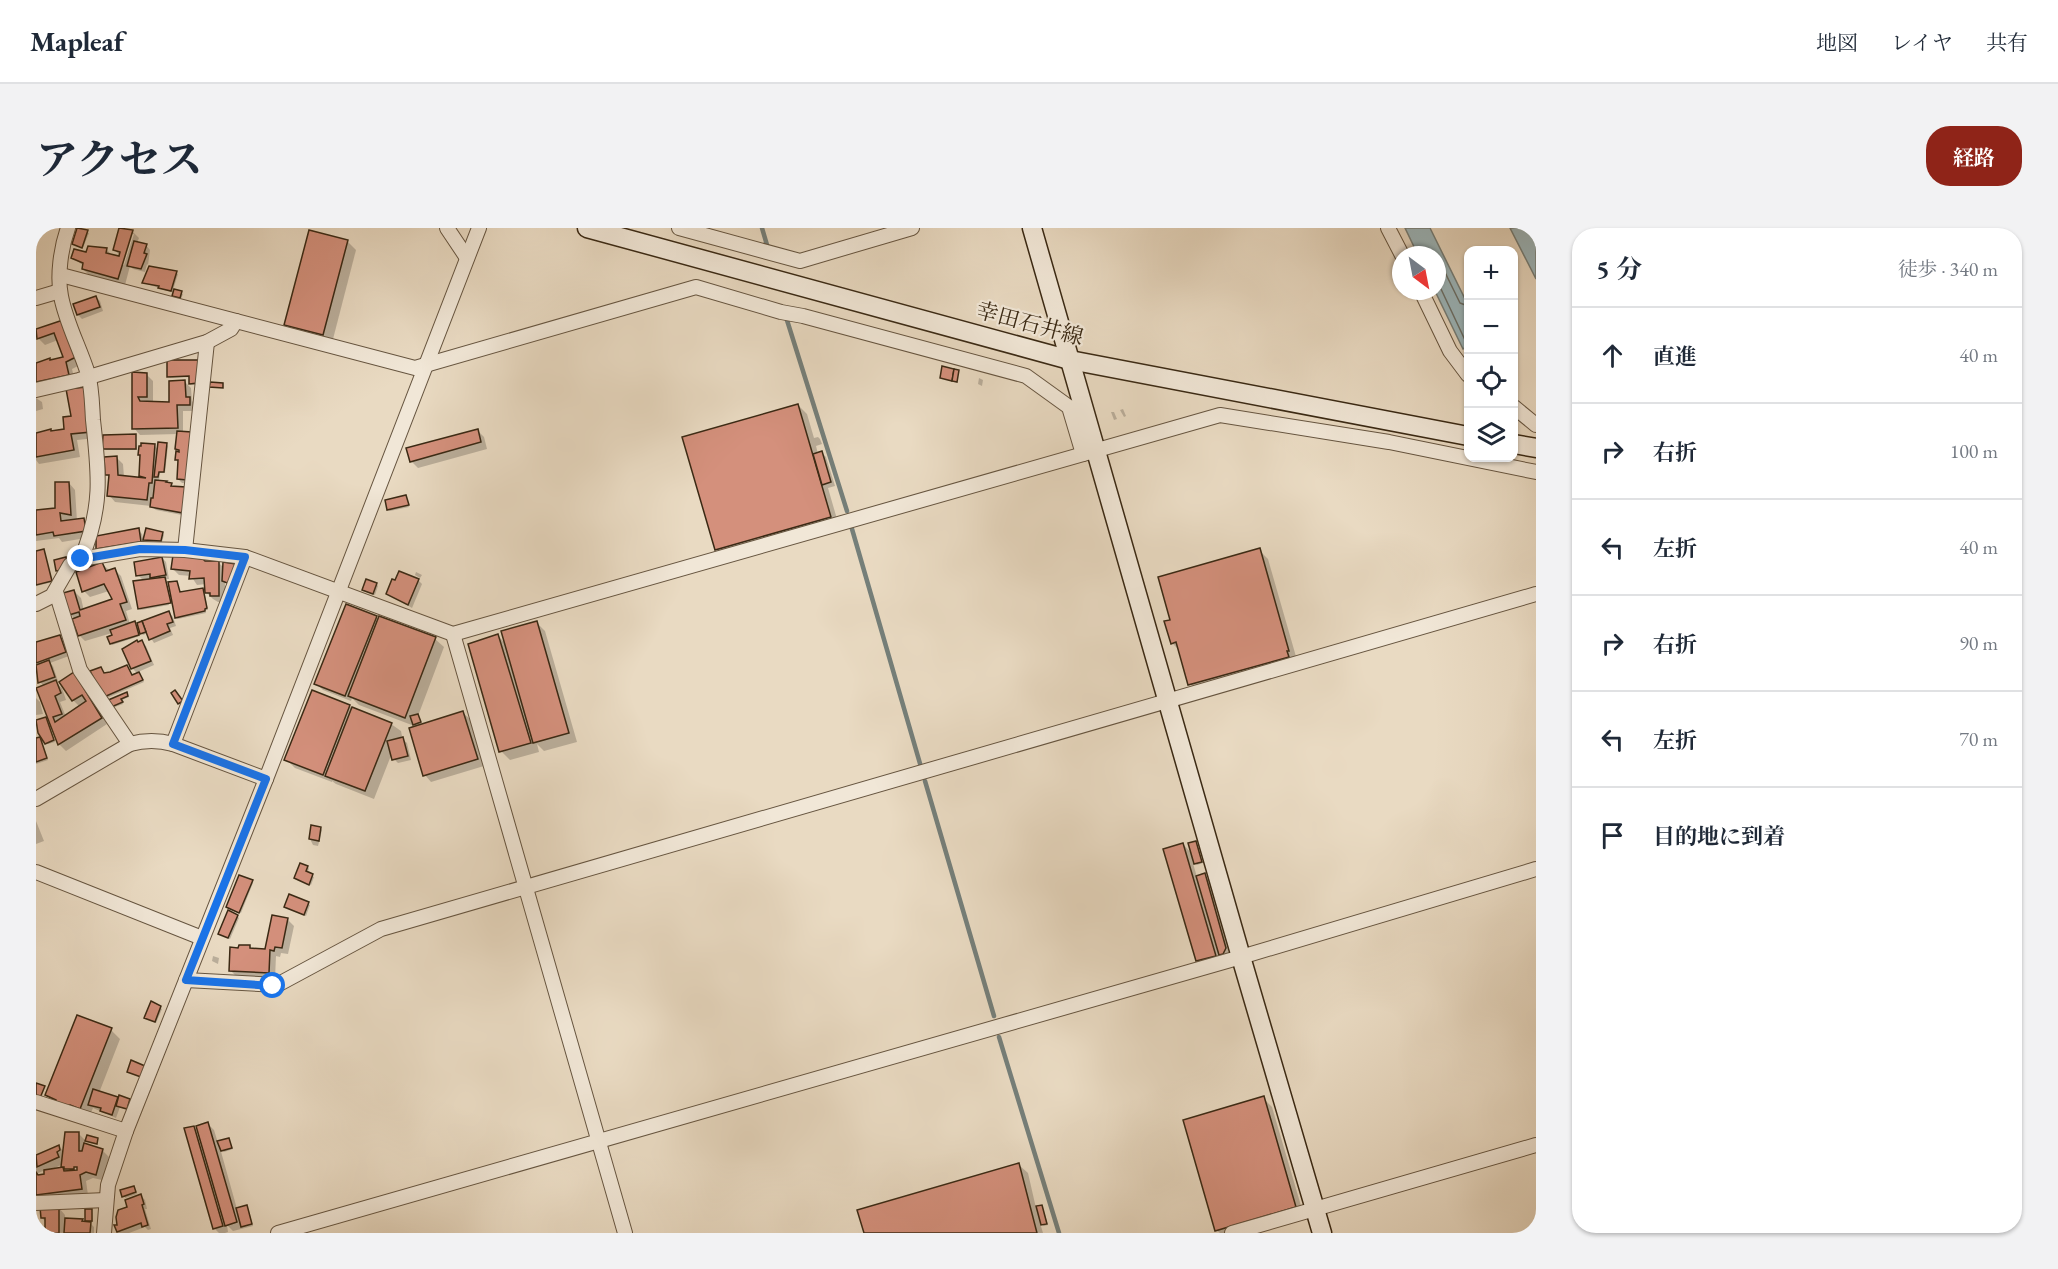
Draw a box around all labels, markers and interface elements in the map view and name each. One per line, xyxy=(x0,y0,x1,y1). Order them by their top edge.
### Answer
text: Mapleaf xyxy=(30,23,124,59)
text: 地図 xyxy=(1816,29,1858,56)
text: レイヤ xyxy=(1891,29,1953,56)
text: 共有 xyxy=(1986,29,2028,56)
button: 経路 xyxy=(1926,126,2022,186)
text: アクセス xyxy=(36,132,203,187)
north arrow xyxy=(1392,246,1446,300)
map controls xyxy=(1464,246,1518,462)
button: + xyxy=(1464,246,1518,300)
text: 5 分 xyxy=(1596,252,1642,286)
text: 徒歩 · 340 m xyxy=(1898,256,1998,282)
street label: 幸田石井線 xyxy=(973,295,1087,352)
button: − xyxy=(1464,300,1518,354)
icon: ahead xyxy=(1596,339,1629,372)
text: 直進 xyxy=(1653,342,1697,371)
text: 40 m xyxy=(1959,342,1998,368)
button: locate xyxy=(1464,354,1518,408)
button: layers xyxy=(1464,408,1518,462)
icon: right xyxy=(1596,435,1629,468)
text: 右折 xyxy=(1653,438,1697,467)
text: 100 m xyxy=(1950,438,1998,464)
icon: left xyxy=(1596,531,1629,564)
text: 左折 xyxy=(1653,534,1697,563)
text: 40 m xyxy=(1959,534,1998,560)
route end xyxy=(67,545,93,571)
icon: right xyxy=(1596,627,1629,660)
text: 右折 xyxy=(1653,630,1697,659)
text: 90 m xyxy=(1959,630,1998,656)
icon: left xyxy=(1596,723,1629,756)
text: 左折 xyxy=(1653,726,1697,755)
text: 70 m xyxy=(1959,726,1998,752)
icon: arrive xyxy=(1596,819,1629,852)
text: 目的地に到着 xyxy=(1653,822,1785,851)
route start xyxy=(259,972,285,998)

